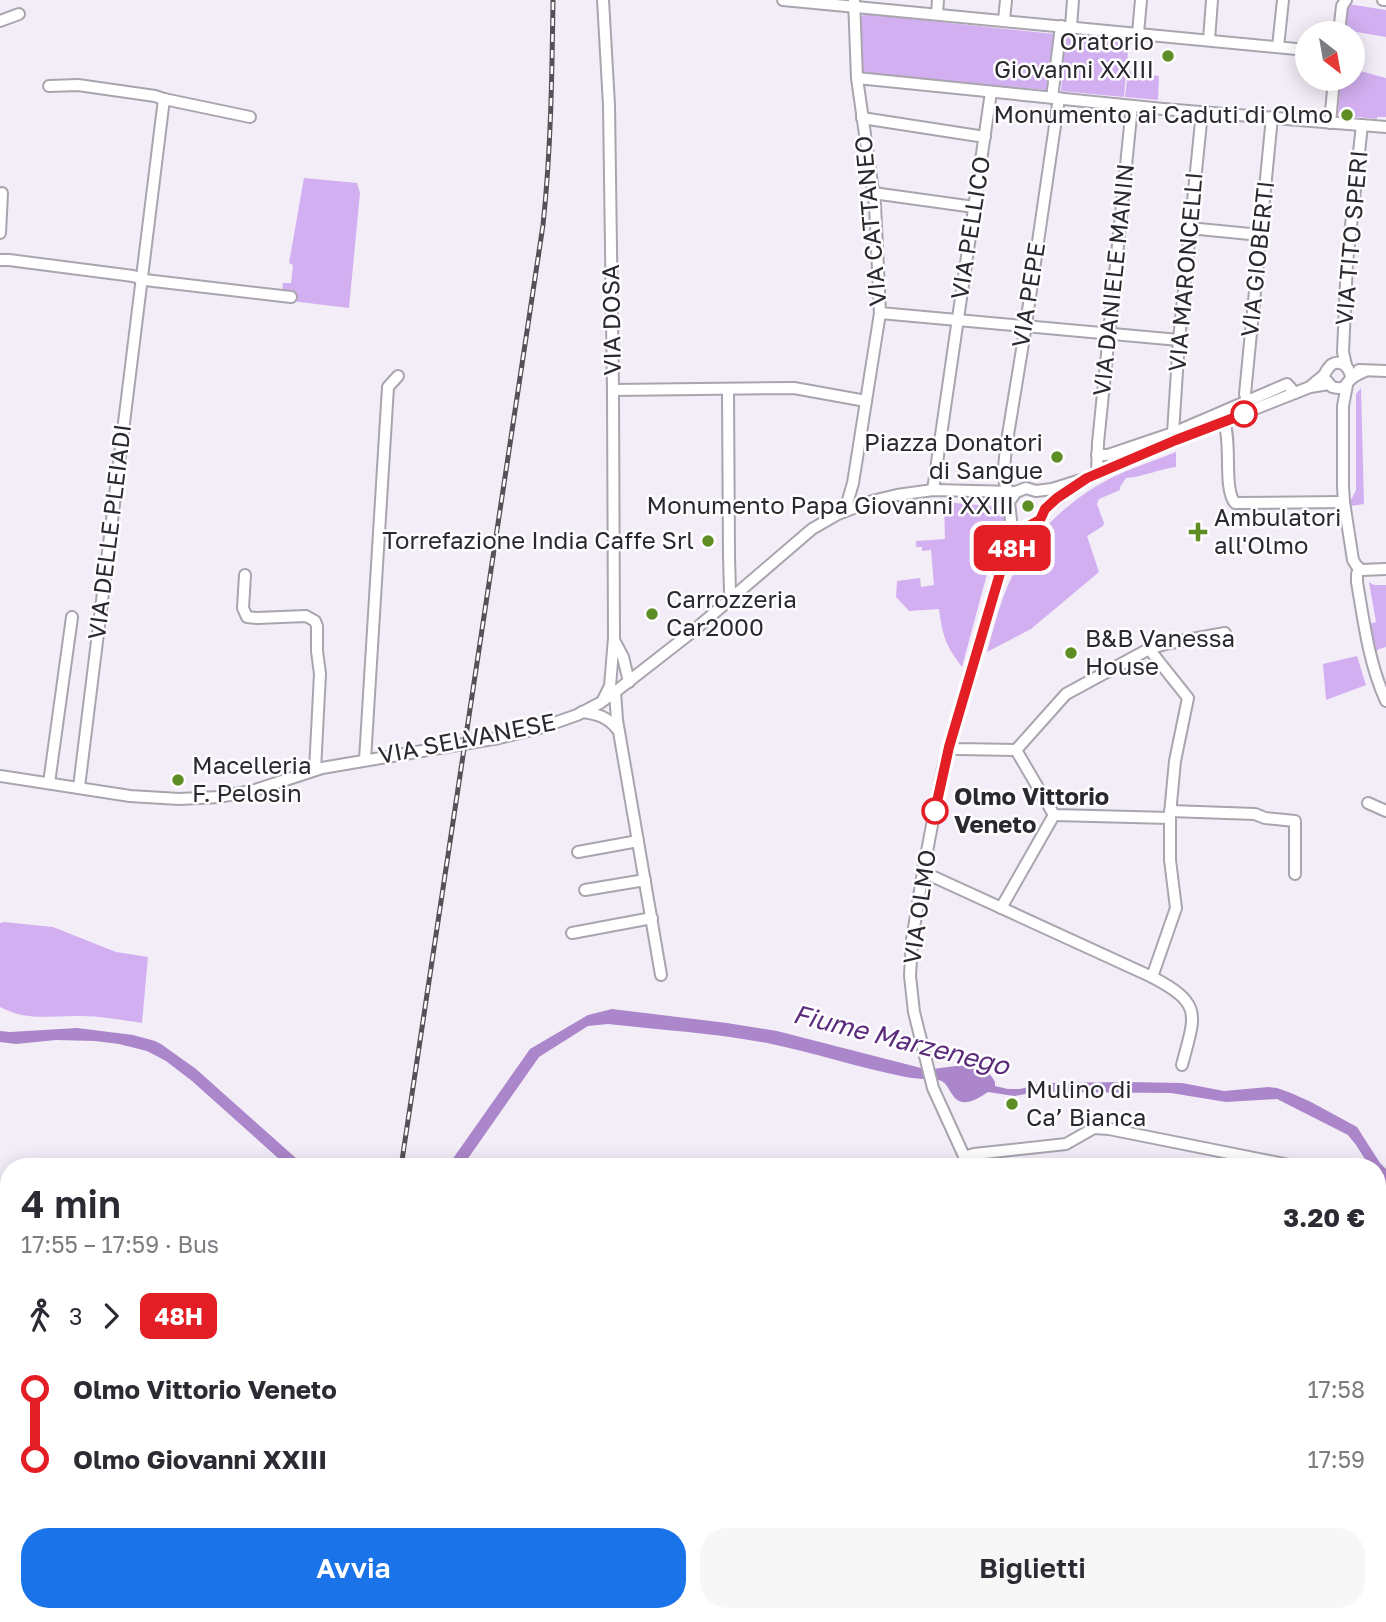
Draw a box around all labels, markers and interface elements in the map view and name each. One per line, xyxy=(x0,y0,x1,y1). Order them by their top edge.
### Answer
north arrow xyxy=(1295,21,1365,91)
map controls xyxy=(1295,21,1365,91)
place label: Oratorio Giovanni XXIII xyxy=(994,26,1154,83)
marker: Oratorio Giovanni XXIII xyxy=(1160,48,1176,64)
place label: Monumento ai Caduti di Olmo xyxy=(994,99,1333,128)
marker: Monumento ai Caduti di Olmo xyxy=(1339,107,1355,123)
street label: VIA CATTANEO xyxy=(848,135,891,308)
street label: VIA TITO SPERI xyxy=(1328,149,1373,327)
street label: VIA PELLICO xyxy=(944,154,995,302)
street label: VIA DANIELE MANIN xyxy=(1086,162,1139,398)
street label: VIA MARONCELLI xyxy=(1161,171,1208,373)
street label: VIA GIOBERTI xyxy=(1234,179,1279,338)
street label: VIA PEPE xyxy=(1005,240,1050,350)
street label: VIA DOSA xyxy=(595,264,626,376)
unlabelled marker xyxy=(1231,401,1257,427)
street label: VIA DELLE PLEIADI xyxy=(81,422,136,641)
place label: Piazza Donatori di Sangue xyxy=(864,427,1043,484)
marker: Piazza Donatori di Sangue xyxy=(1049,449,1065,465)
place label: Monumento Papa Giovanni XXIII xyxy=(647,490,1014,519)
marker: Monumento Papa Giovanni XXIII xyxy=(1020,498,1036,514)
place label: Ambulatori all'Olmo xyxy=(1214,502,1341,559)
marker: Ambulatori all'Olmo xyxy=(1188,522,1208,542)
place label: Torrefazione India Caffe Srl xyxy=(382,525,694,554)
line badge: 48H xyxy=(972,525,1052,571)
marker: Torrefazione India Caffe Srl xyxy=(700,533,716,549)
text: 48H xyxy=(988,533,1036,562)
place label: Carrozzeria Car2000 xyxy=(666,584,797,641)
marker: Carrozzeria Car2000 xyxy=(644,606,660,622)
place label: B&B Vanessa House xyxy=(1085,623,1235,680)
marker: B&B Vanessa House xyxy=(1063,645,1079,661)
street label: VIA SELVANESE xyxy=(376,706,558,769)
place label: Macelleria F. Pelosin xyxy=(192,750,312,807)
marker: Macelleria F. Pelosin xyxy=(170,772,186,788)
place label: Olmo Vittorio Veneto xyxy=(954,781,1109,838)
marker: Olmo Vittorio Veneto xyxy=(922,798,948,824)
street label: VIA OLMO xyxy=(896,848,941,966)
water label: Fiume Marzenego xyxy=(790,998,1014,1082)
place label: Mulino di Ca’ Bianca xyxy=(1026,1074,1146,1131)
marker: Mulino di Ca’ Bianca xyxy=(1004,1096,1020,1112)
text: 4 min xyxy=(21,1181,121,1226)
text: 3.20 € xyxy=(1283,1202,1365,1233)
text: 17:55 – 17:59 · Bus xyxy=(21,1230,219,1258)
icon: walk xyxy=(21,1297,59,1335)
icon: forward xyxy=(92,1297,130,1335)
text: 48H xyxy=(154,1301,203,1330)
text: 3 xyxy=(69,1302,82,1330)
text: Olmo Vittorio Veneto xyxy=(73,1374,337,1405)
text: 17:58 xyxy=(1307,1375,1365,1403)
text: Olmo Giovanni XXIII xyxy=(73,1444,327,1475)
text: 17:59 xyxy=(1308,1445,1365,1473)
button: Avvia xyxy=(21,1528,686,1608)
button: Biglietti xyxy=(700,1528,1365,1608)

